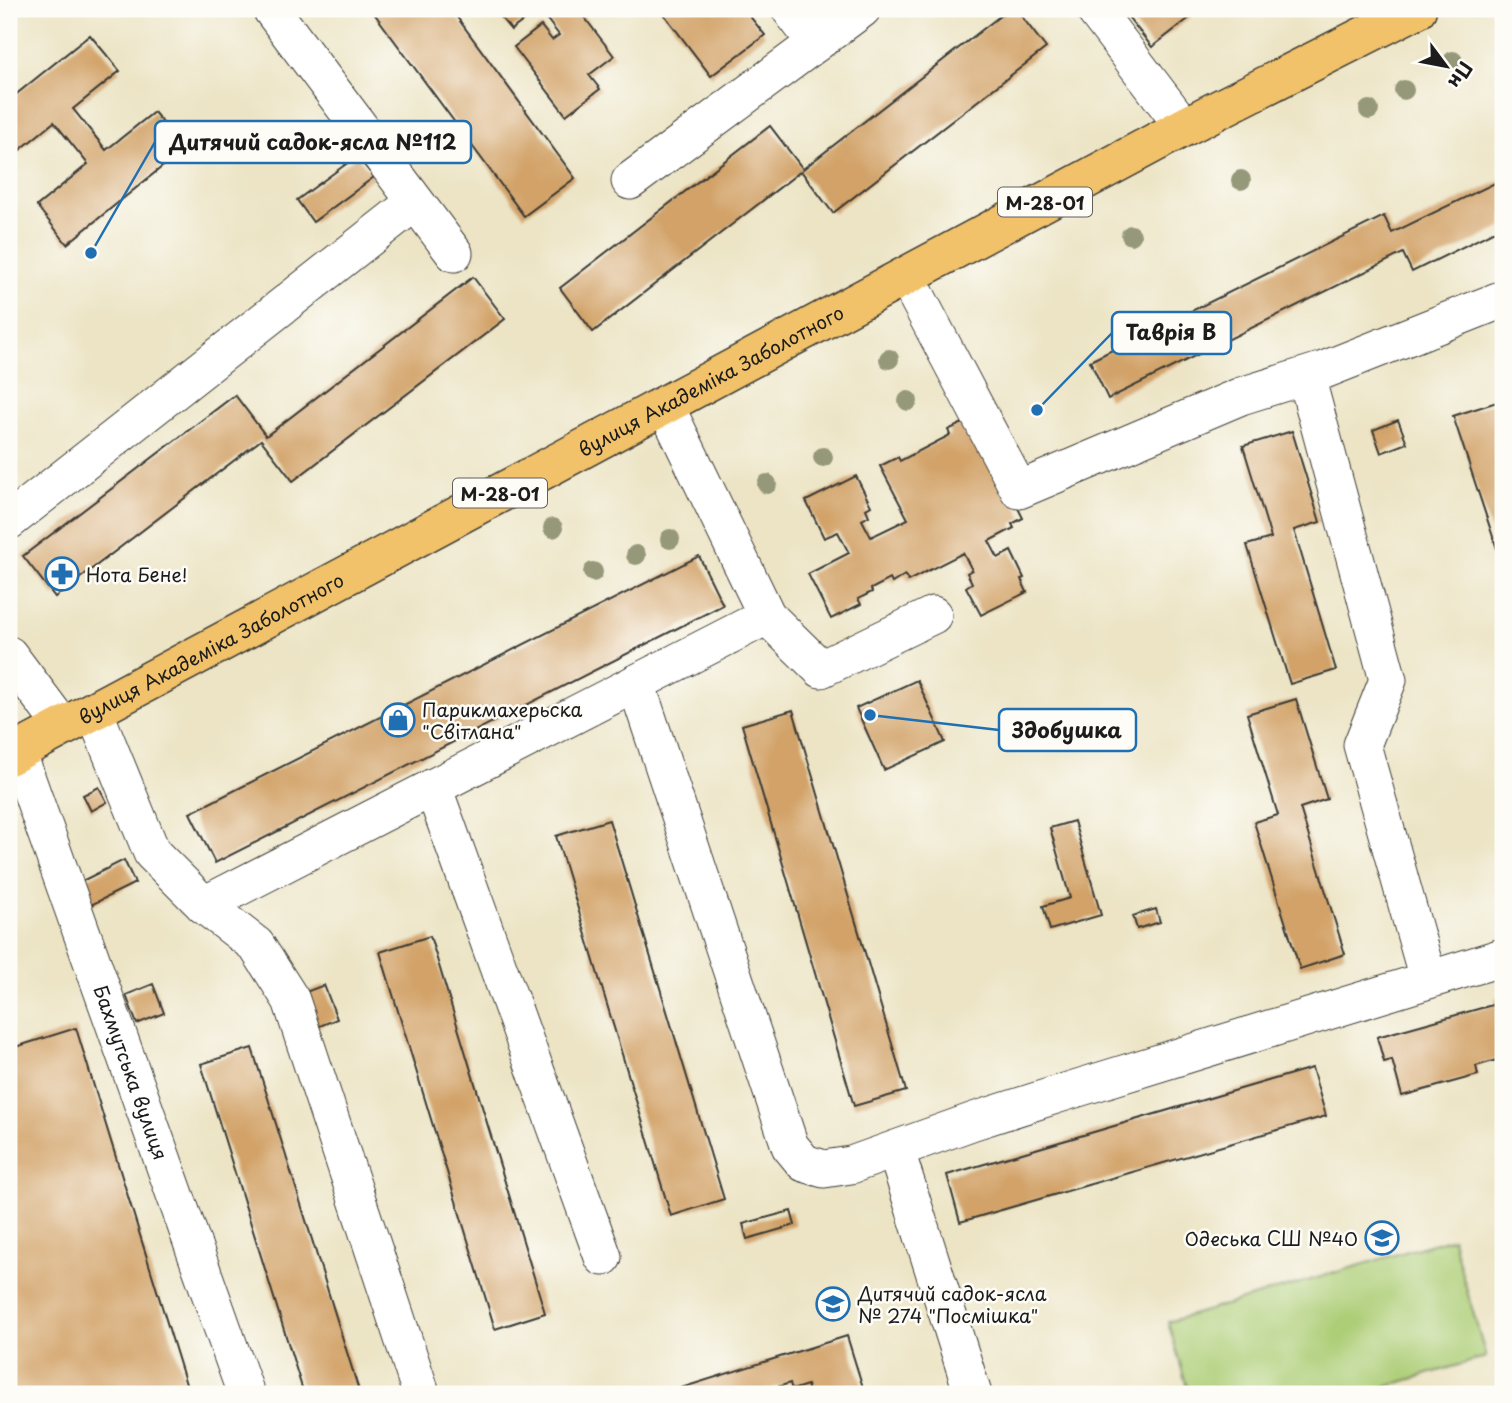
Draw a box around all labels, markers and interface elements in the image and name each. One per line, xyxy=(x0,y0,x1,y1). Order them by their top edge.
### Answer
north arrow xyxy=(1410,32,1480,102)
text: Пн xyxy=(1442,56,1480,95)
callout: Дитячий садок-ясла №112 xyxy=(155,121,471,163)
text: Дитячий садок-ясла №112 xyxy=(169,125,457,157)
road number: М-28-01 xyxy=(998,188,1092,216)
street label: вулиця Академіка Заболотного xyxy=(573,298,849,463)
callout: Таврія В xyxy=(1112,312,1231,354)
text: Таврія В xyxy=(1126,315,1216,347)
road number: М-28-01 xyxy=(453,478,547,508)
pharmacy icon: Нота Бене! xyxy=(43,555,81,593)
place label: Нота Бене! xyxy=(86,560,188,588)
street label: вулиця Академіка Заболотного xyxy=(73,565,349,730)
place label: Парикмахерьска "Світлана" xyxy=(422,695,583,745)
shop icon: Парикмахерьска "Світлана" xyxy=(379,701,417,739)
callout: Здобушка xyxy=(999,709,1136,751)
text: Здобушка xyxy=(1011,713,1122,745)
street label: Бахмутська вулиця xyxy=(87,981,175,1163)
school or university icon: Одеська СШ №40 xyxy=(1363,1219,1401,1257)
place label: Одеська СШ №40 xyxy=(1184,1224,1358,1252)
place label: Дитячий садок-ясла № 274 "Посмішка" xyxy=(857,1279,1047,1329)
school or university icon: Дитячий садок-ясла № 274 "Посмішка" xyxy=(814,1285,852,1323)

